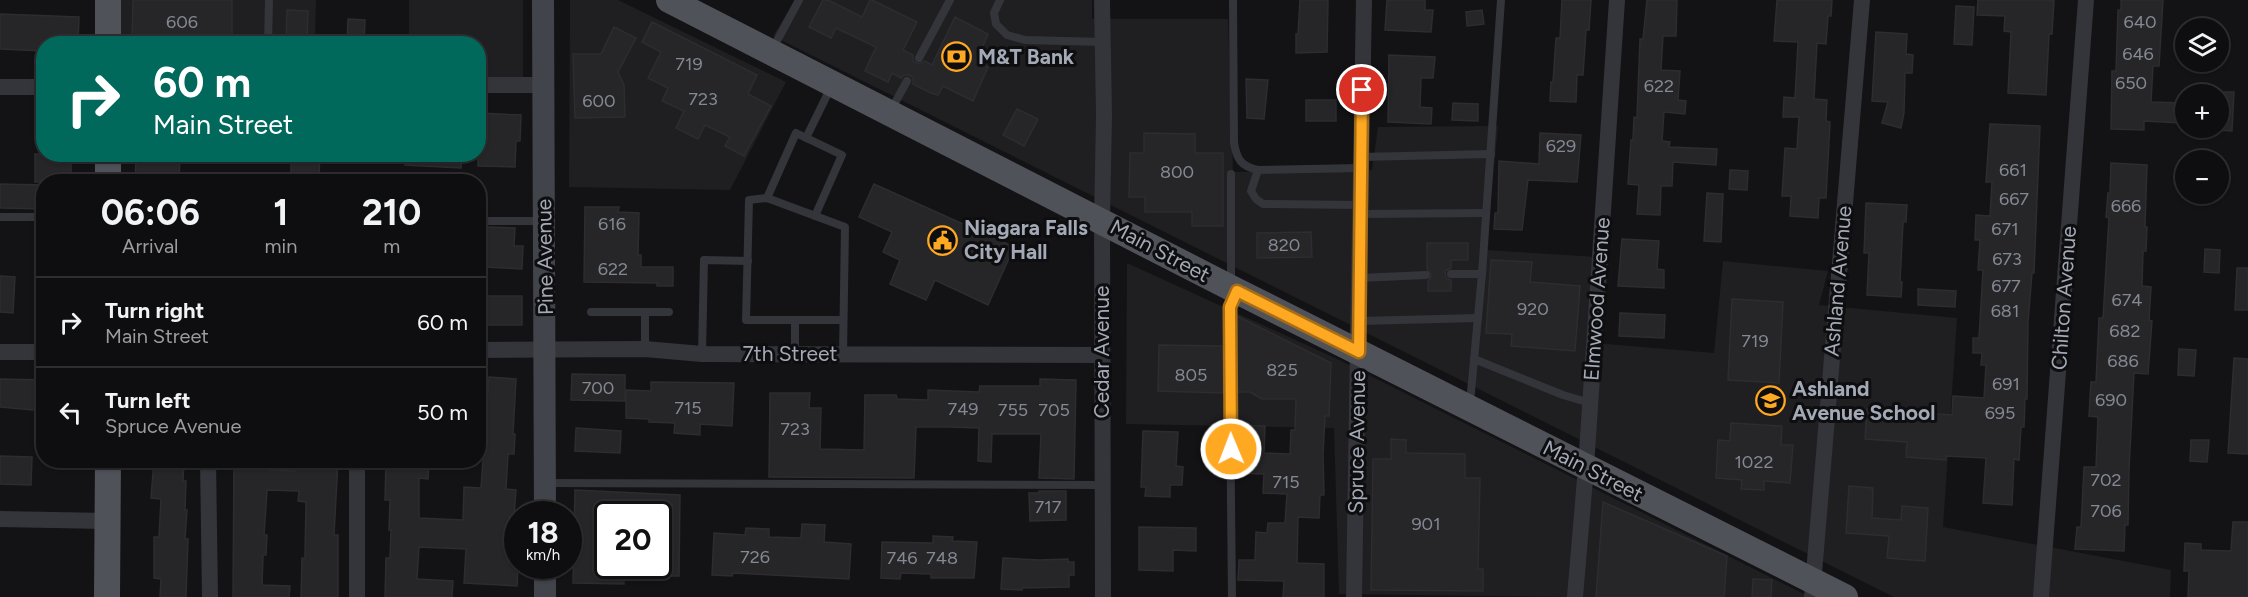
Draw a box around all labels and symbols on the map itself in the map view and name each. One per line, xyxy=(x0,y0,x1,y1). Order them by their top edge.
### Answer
house number: 606 xyxy=(166,11,198,33)
house number: 640 xyxy=(2124,11,2156,33)
bank icon: M&T Bank xyxy=(941,41,973,73)
house number: 646 xyxy=(2122,43,2154,65)
place label: M&T Bank xyxy=(978,44,1075,69)
house number: 719 xyxy=(675,53,703,75)
pin xyxy=(1336,64,1387,115)
house number: 650 xyxy=(2115,72,2147,94)
house number: 622 xyxy=(1644,75,1674,97)
house number: 723 xyxy=(688,88,718,110)
house number: 600 xyxy=(582,90,616,112)
house number: 629 xyxy=(1546,135,1576,157)
house number: 661 xyxy=(1999,159,2027,181)
house number: 800 xyxy=(1160,161,1194,183)
house number: 667 xyxy=(1999,188,2029,210)
house number: 666 xyxy=(2111,195,2141,217)
street label: Pine Avenue xyxy=(531,199,558,315)
street label: Ashland Avenue xyxy=(1818,205,1857,357)
house number: 616 xyxy=(598,213,626,235)
street label: Main Street xyxy=(1106,214,1214,287)
place label: Niagara Falls City Hall xyxy=(964,215,1088,264)
street label: Elmwood Avenue xyxy=(1578,216,1615,382)
house number: 671 xyxy=(1991,218,2019,240)
public building icon: Niagara Falls City Hall xyxy=(927,224,959,256)
street label: Chilton Avenue xyxy=(2046,225,2081,371)
house number: 820 xyxy=(1268,234,1300,256)
house number: 673 xyxy=(1992,248,2022,270)
house number: 622 xyxy=(598,258,628,280)
house number: 677 xyxy=(1991,275,2021,297)
street label: Cedar Avenue xyxy=(1089,286,1114,418)
house number: 674 xyxy=(2111,289,2143,311)
house number: 920 xyxy=(1517,298,1549,320)
house number: 681 xyxy=(1991,300,2019,322)
house number: 682 xyxy=(2109,320,2141,342)
house number: 719 xyxy=(1741,330,1769,352)
street label: 7th Street xyxy=(743,341,838,366)
house number: 686 xyxy=(2107,350,2139,372)
house number: 825 xyxy=(1266,359,1298,381)
house number: 805 xyxy=(1175,364,1207,386)
street label: Spruce Avenue xyxy=(1343,370,1370,514)
house number: 691 xyxy=(1992,373,2020,395)
place label: Ashland Avenue School xyxy=(1792,376,1935,425)
house number: 700 xyxy=(582,377,614,399)
school or university icon: Ashland Avenue School xyxy=(1755,385,1787,417)
house number: 690 xyxy=(2095,389,2127,411)
house number: 715 xyxy=(674,397,702,419)
house number: 749 xyxy=(947,398,979,420)
house number: 755 xyxy=(998,399,1028,421)
house number: 705 xyxy=(1038,399,1070,421)
house number: 695 xyxy=(1985,402,2015,424)
position arrow xyxy=(1199,417,1263,481)
house number: 723 xyxy=(780,418,810,440)
street label: Main Street xyxy=(1539,435,1648,506)
house number: 1022 xyxy=(1734,451,1774,473)
house number: 702 xyxy=(2090,469,2122,491)
house number: 715 xyxy=(1272,471,1300,493)
house number: 717 xyxy=(1035,496,1062,518)
house number: 706 xyxy=(2090,500,2122,522)
speed limit sign: 20 xyxy=(594,501,672,579)
house number: 901 xyxy=(1411,513,1441,535)
house number: 726 xyxy=(740,546,770,568)
house number: 746 xyxy=(886,547,918,569)
house number: 748 xyxy=(926,547,958,569)

